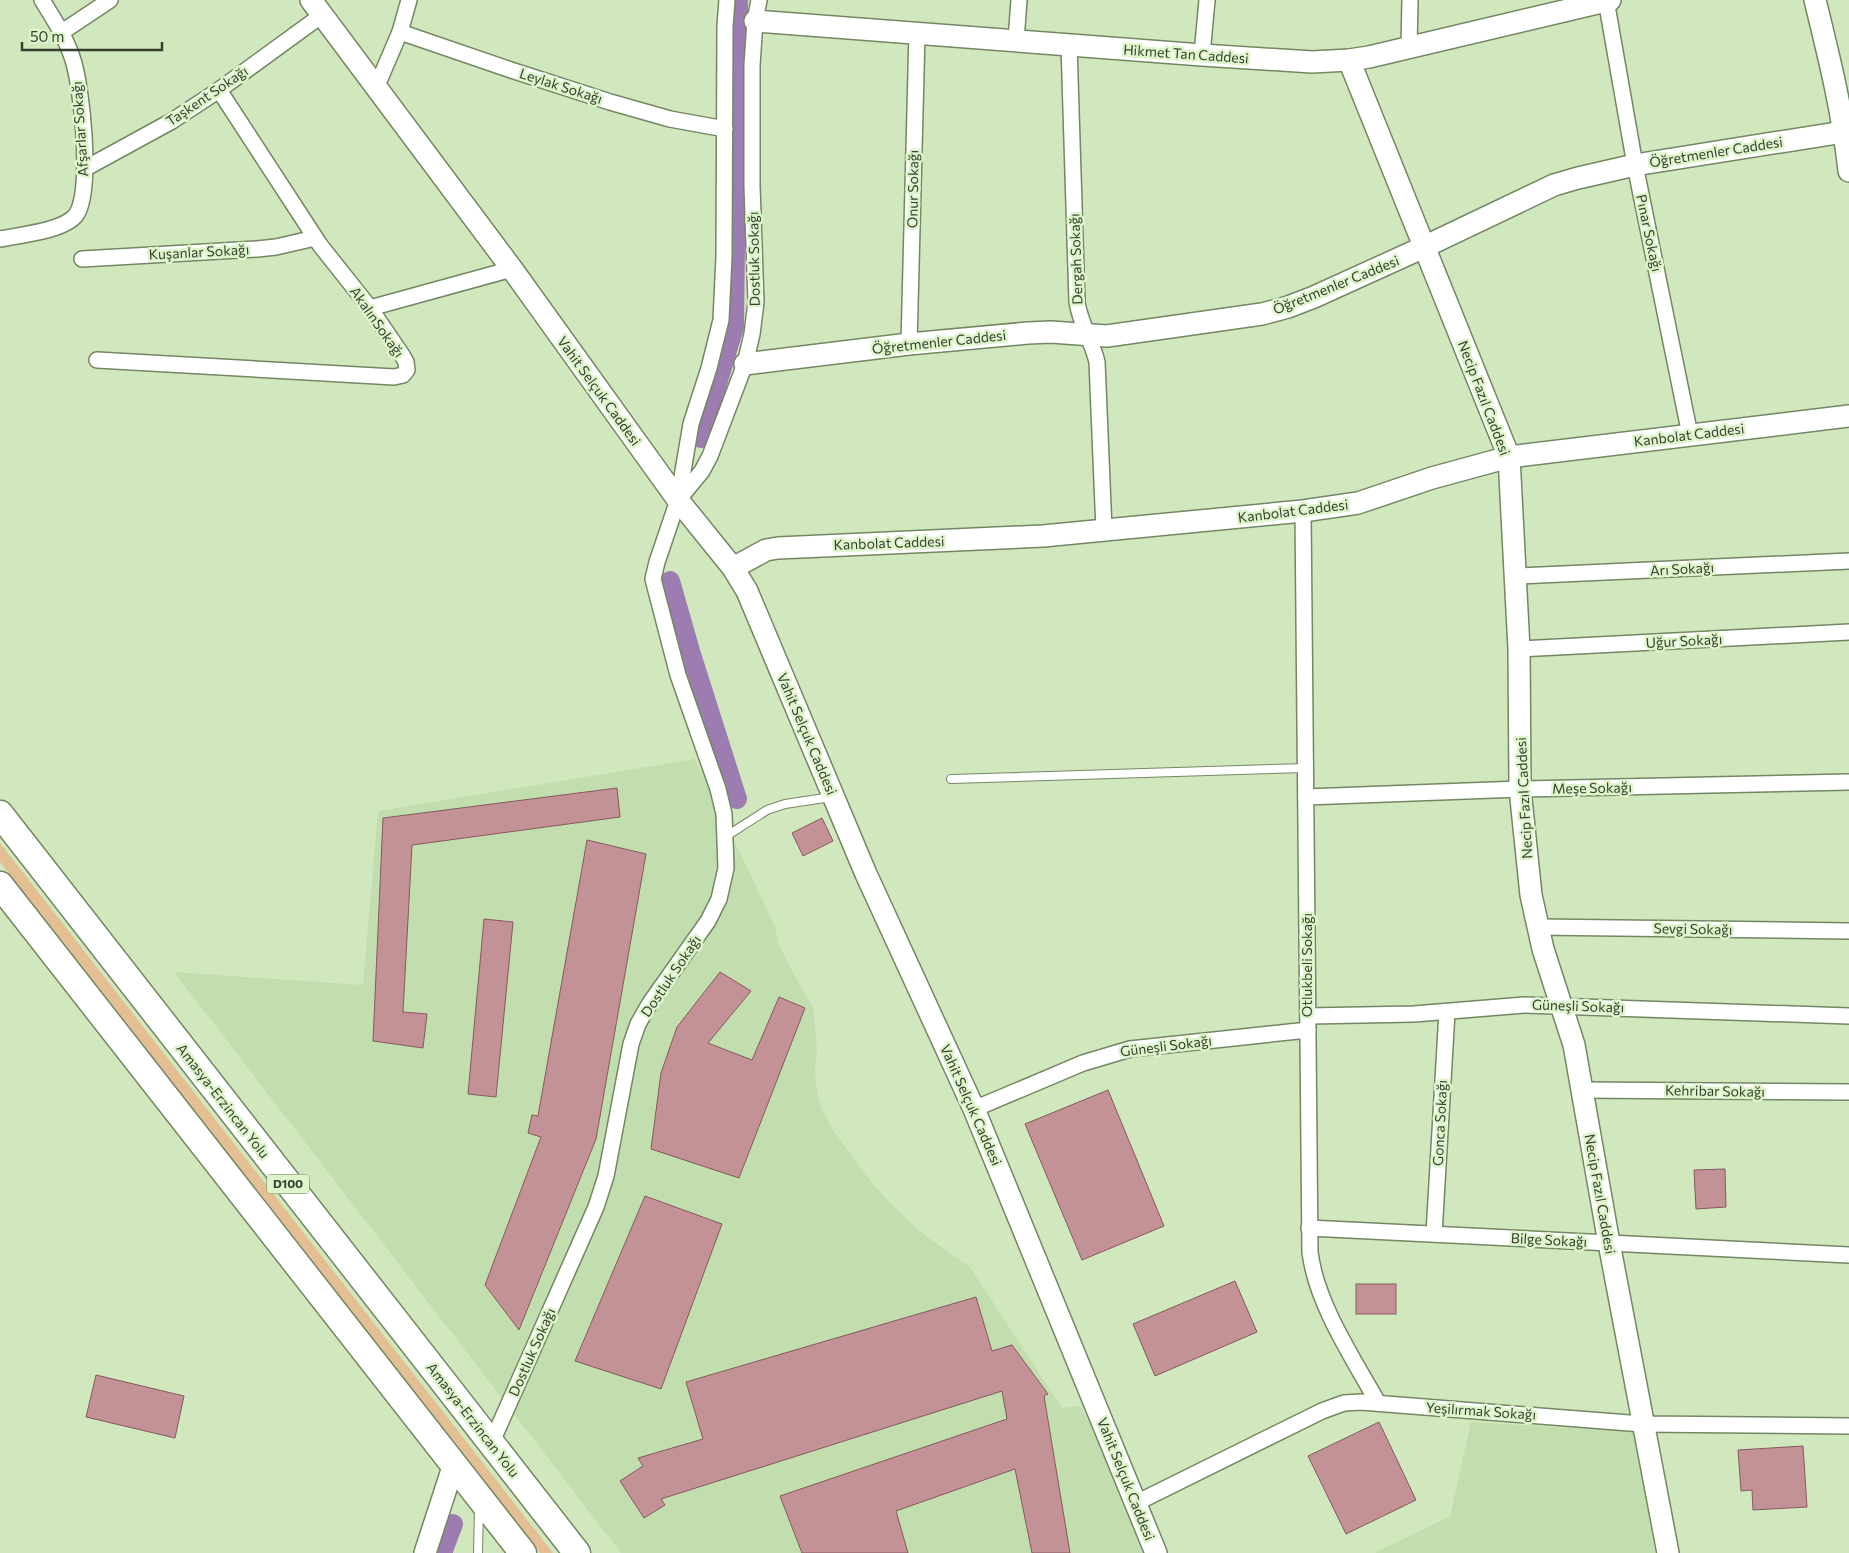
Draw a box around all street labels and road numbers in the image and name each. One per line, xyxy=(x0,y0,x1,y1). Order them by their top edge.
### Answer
street label: Hikmet Tan Caddesi xyxy=(1123,41,1249,66)
street label: Taşkent Sokağı xyxy=(162,62,251,129)
street label: Leylak Sokağı xyxy=(517,64,605,107)
street label: Afşarlar Sokağı xyxy=(68,81,91,177)
street label: Öğretmenler Caddesi xyxy=(1648,133,1784,170)
street label: Onur Sokağı xyxy=(903,150,922,228)
street label: Pınar Sokağı xyxy=(1633,193,1666,273)
street label: Dostluk Sokağı xyxy=(744,211,763,307)
street label: Dergah Sokağı xyxy=(1065,213,1086,305)
street label: Kuşanlar Sokağı xyxy=(148,240,250,263)
street label: Öğretmenler Caddesi xyxy=(1270,251,1401,318)
street label: AkalınSokağı xyxy=(347,283,408,360)
street label: Öğretmenler Caddesi xyxy=(871,326,1007,357)
street label: Vahit Selçuk Caddesi xyxy=(554,333,645,449)
street label: Necip Fazıl Caddesi xyxy=(1455,338,1514,458)
street label: Kanbolat Caddesi xyxy=(1633,419,1745,450)
street label: Kanbolat Caddesi xyxy=(1237,495,1349,526)
street label: Kanbolat Caddesi xyxy=(833,532,945,553)
street label: Arı Sokağı xyxy=(1649,558,1714,579)
street label: Uğur Sokağı xyxy=(1645,630,1723,651)
street label: Vahit Selçuk Caddesi xyxy=(774,670,841,797)
street label: Necip Fazıl Caddesi xyxy=(1512,737,1535,859)
street label: Meşe Sokağı xyxy=(1552,778,1632,797)
street label: Otlukbeli Sokağı xyxy=(1298,913,1315,1017)
street label: Sevgi Sokağı xyxy=(1653,919,1733,938)
street label: Dostluk Sokağı xyxy=(637,932,704,1020)
street label: Güneşli Sokağı xyxy=(1532,995,1624,1016)
street label: Güneşli Sokağı xyxy=(1119,1031,1213,1060)
street label: Amasya-Erzincan Yolu xyxy=(173,1040,273,1161)
street label: Vahit Selçuk Caddesi xyxy=(937,1042,1006,1168)
street label: Gonca Sokağı xyxy=(1429,1079,1450,1166)
street label: Kehribar Sokağı xyxy=(1665,1081,1765,1100)
street label: Necip Fazıl Caddesi xyxy=(1582,1132,1619,1255)
road number: D100 xyxy=(267,1174,309,1194)
street label: Bilge Sokağı xyxy=(1510,1229,1588,1250)
street label: Dostluk Sokağı xyxy=(504,1305,559,1399)
street label: Amasya-Erzincan Yolu xyxy=(423,1359,523,1480)
street label: Yeşilırmak Sokağı xyxy=(1425,1398,1537,1423)
street label: Vahit Selçuk Caddesi xyxy=(1094,1415,1159,1543)

